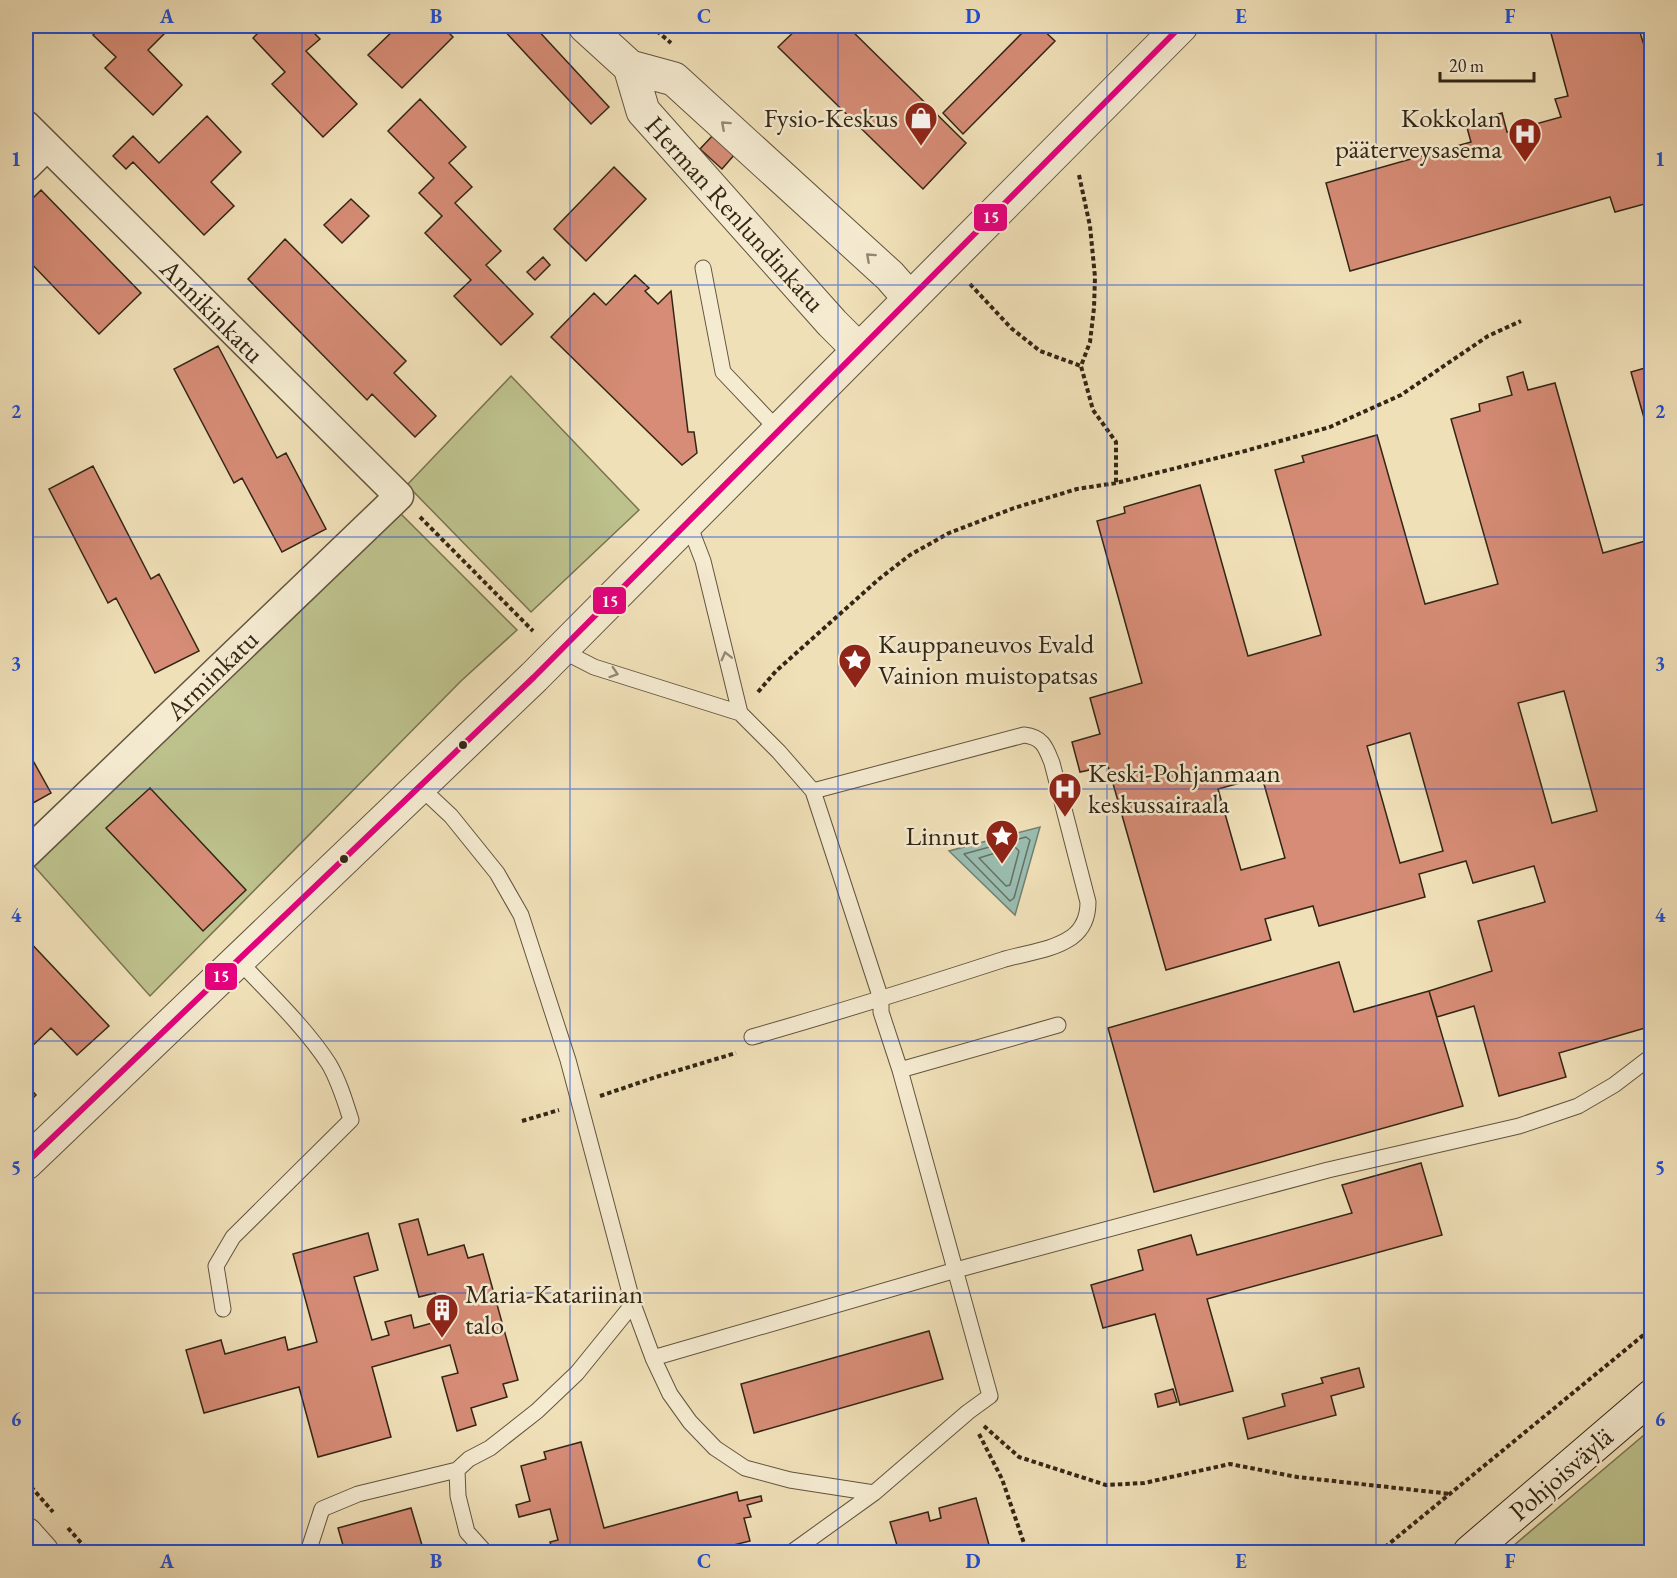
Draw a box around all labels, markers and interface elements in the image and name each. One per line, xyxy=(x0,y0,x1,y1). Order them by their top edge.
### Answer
text: A xyxy=(159,3,175,29)
text: B xyxy=(430,3,442,29)
text: C xyxy=(697,3,711,29)
text: D xyxy=(965,3,981,29)
text: E xyxy=(1235,3,1247,29)
text: F xyxy=(1505,3,1516,29)
scale bar xyxy=(1440,45,1534,83)
text: 20 m xyxy=(1449,54,1484,77)
place label: Fysio-Keskus xyxy=(764,100,898,135)
shop icon: Fysio-Keskus xyxy=(903,100,939,147)
place label: Kokkolan pääterveysasema xyxy=(1335,100,1502,166)
street label: Herman Renlundinkatu xyxy=(638,108,833,319)
hospital icon: Kokkolan pääterveysasema xyxy=(1507,116,1543,163)
one-way arrow xyxy=(722,121,732,132)
text: 1 xyxy=(11,146,21,172)
text: 1 xyxy=(1655,146,1665,172)
line badge: 15 xyxy=(973,203,1008,232)
text: 15 xyxy=(983,207,999,228)
street label: Annikinkatu xyxy=(152,250,272,370)
one-way arrow xyxy=(866,253,876,264)
text: 2 xyxy=(11,398,22,424)
text: 2 xyxy=(1655,398,1666,424)
line badge: 15 xyxy=(592,586,627,615)
text: 15 xyxy=(602,591,618,612)
street label: Arminkatu xyxy=(157,622,265,728)
place label: Kauppaneuvos Evald Vainion muistopatsas xyxy=(878,626,1098,692)
place icon: Kauppaneuvos Evald Vainion muistopatsas xyxy=(837,642,873,689)
text: 3 xyxy=(11,650,21,676)
text: 3 xyxy=(1655,650,1665,676)
one-way arrow xyxy=(720,651,733,661)
one-way arrow xyxy=(608,666,619,679)
unlabelled marker xyxy=(457,739,469,751)
place label: Keski-Pohjanmaan keskussairaala xyxy=(1088,755,1281,821)
hospital icon: Keski-Pohjanmaan keskussairaala xyxy=(1047,771,1083,818)
place label: Linnut xyxy=(905,818,980,853)
place icon: Linnut xyxy=(984,818,1020,865)
unlabelled marker xyxy=(338,853,350,865)
text: 4 xyxy=(11,902,22,928)
text: 4 xyxy=(1655,902,1666,928)
line badge: 15 xyxy=(204,962,238,991)
text: 15 xyxy=(213,966,229,987)
text: 5 xyxy=(11,1154,21,1180)
text: 5 xyxy=(1655,1154,1665,1180)
place label: Maria-Katariinan talo xyxy=(465,1276,643,1342)
building icon: Maria-Katariinan talo xyxy=(424,1292,460,1339)
text: 6 xyxy=(11,1406,22,1432)
text: 6 xyxy=(1655,1406,1666,1432)
street label: Pohjoisväylä xyxy=(1502,1419,1620,1528)
text: A xyxy=(159,1548,175,1574)
text: B xyxy=(430,1548,442,1574)
text: C xyxy=(697,1548,711,1574)
text: D xyxy=(965,1548,981,1574)
text: E xyxy=(1235,1548,1247,1574)
text: F xyxy=(1505,1548,1516,1574)

